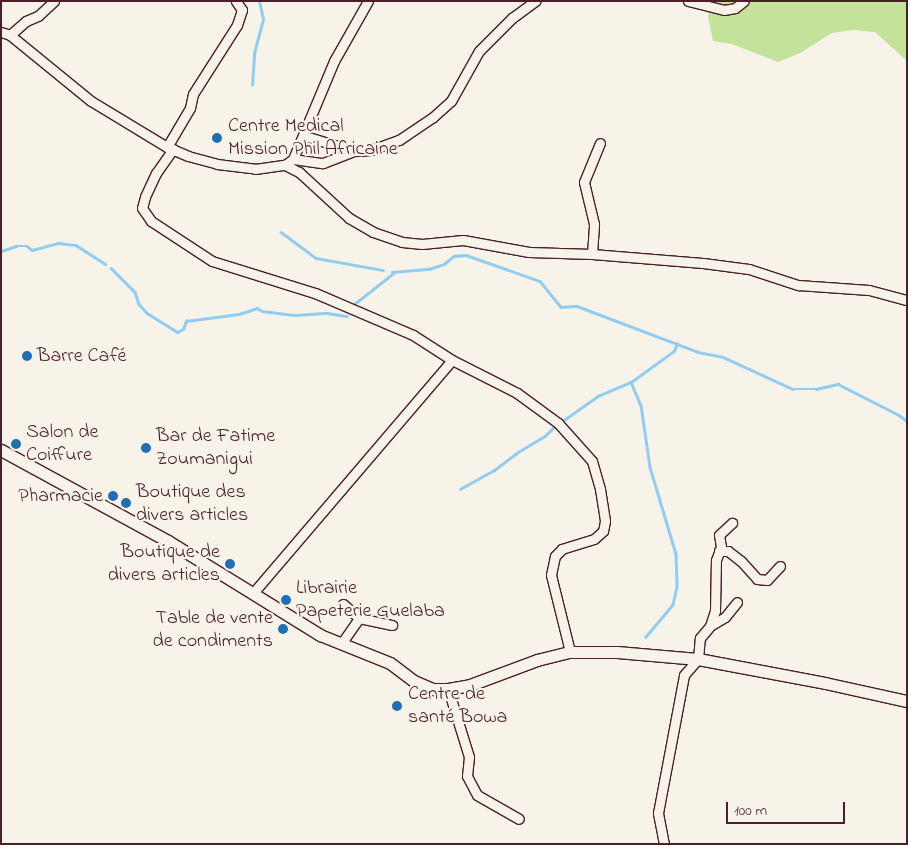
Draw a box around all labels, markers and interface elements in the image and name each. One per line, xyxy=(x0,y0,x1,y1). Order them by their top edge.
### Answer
place label: Centre Medical Mission Phil Africaine xyxy=(228,114,398,161)
marker: Centre Medical Mission Phil Africaine xyxy=(210,131,224,145)
place label: Barre Café xyxy=(37,344,126,368)
marker: Barre Café xyxy=(21,350,33,362)
place label: Salon de Coiffure xyxy=(26,420,98,467)
place label: Bar de Fatime Zoumanigui xyxy=(156,424,275,471)
marker: Salon de Coiffure xyxy=(10,438,22,450)
marker: Bar de Fatime Zoumanigui xyxy=(140,442,152,454)
place label: Boutique des divers articles xyxy=(136,480,248,527)
place label: Pharmacie xyxy=(18,484,103,508)
marker: Pharmacie xyxy=(107,490,119,502)
marker: Boutique des divers articles xyxy=(120,497,132,509)
place label: Boutique de divers articles xyxy=(108,540,220,587)
marker: Boutique de divers articles xyxy=(224,558,236,570)
place label: Librairie Papeterie Guelaba xyxy=(296,576,445,623)
marker: Librairie Papeterie Guelaba xyxy=(280,594,292,606)
place label: Table de vente de condiments xyxy=(153,606,273,653)
marker: Table de vente de condiments xyxy=(277,623,289,635)
place label: Centre de santé Bowa xyxy=(408,682,507,729)
marker: Centre de santé Bowa xyxy=(390,699,404,713)
scale bar xyxy=(728,792,847,824)
text: 100 m xyxy=(734,800,767,822)

